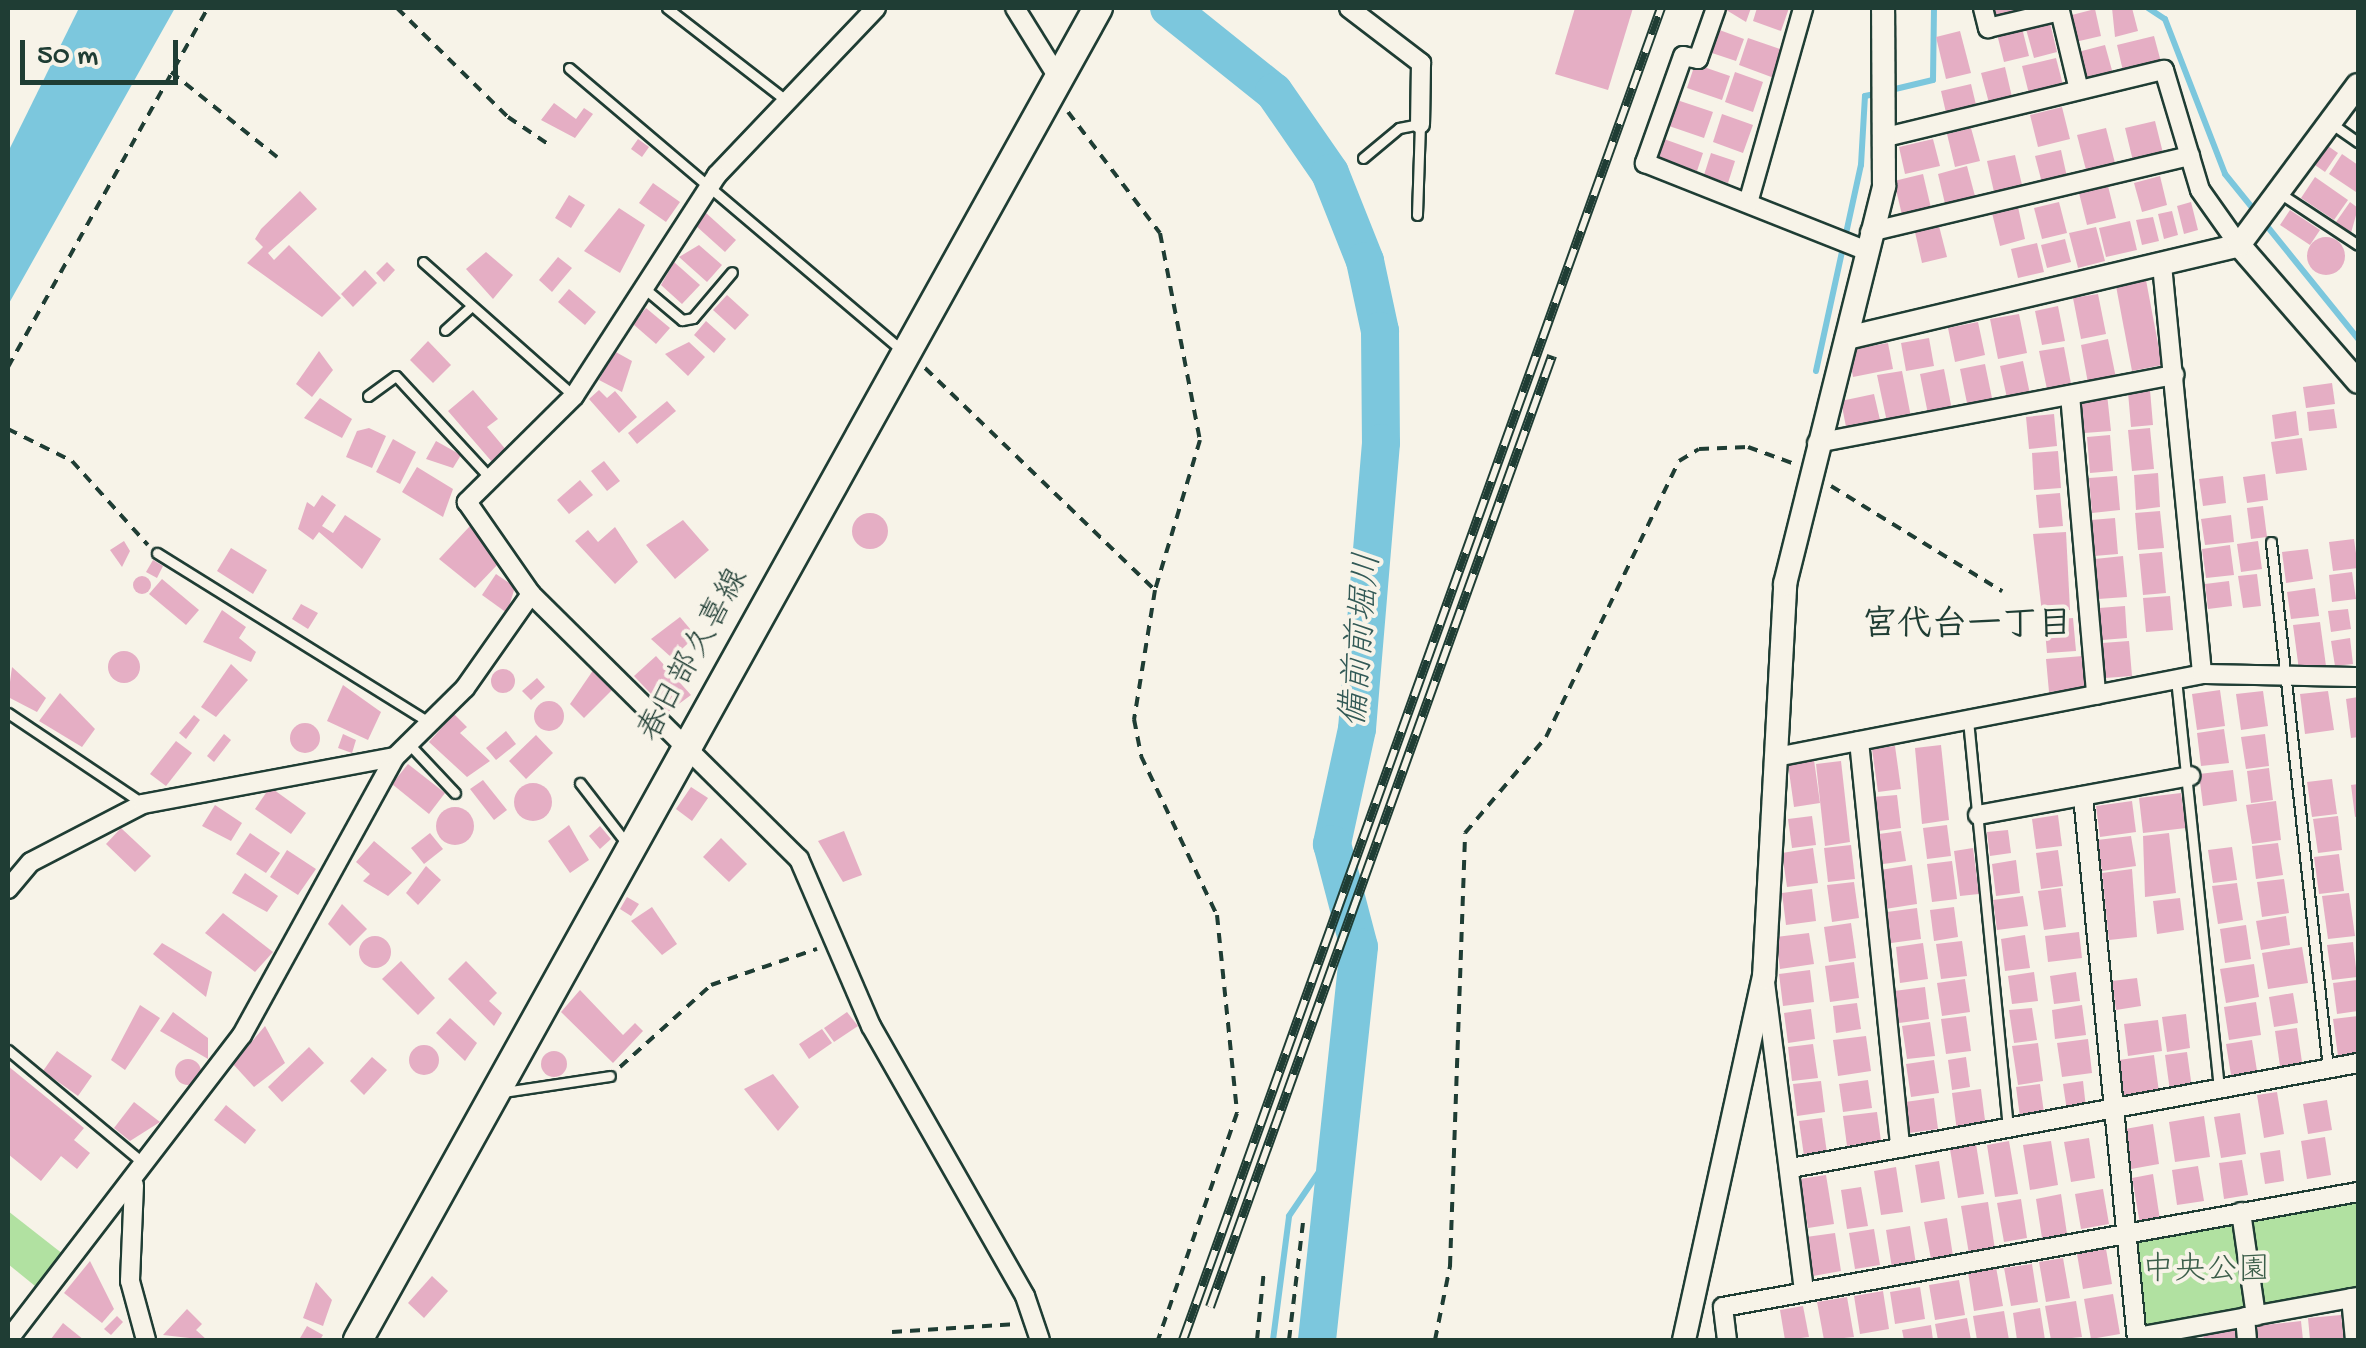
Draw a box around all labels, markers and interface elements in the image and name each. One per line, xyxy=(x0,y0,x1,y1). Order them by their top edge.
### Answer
scale bar xyxy=(25,20,182,82)
text: 50 m xyxy=(37,40,98,75)
water label: 備前前堀川 xyxy=(1335,551,1393,729)
street label: 春日部久喜線 xyxy=(632,563,758,749)
district label: 宮代台一丁目 xyxy=(1862,607,2072,649)
park label: 中央公園 xyxy=(2142,1253,2270,1291)

